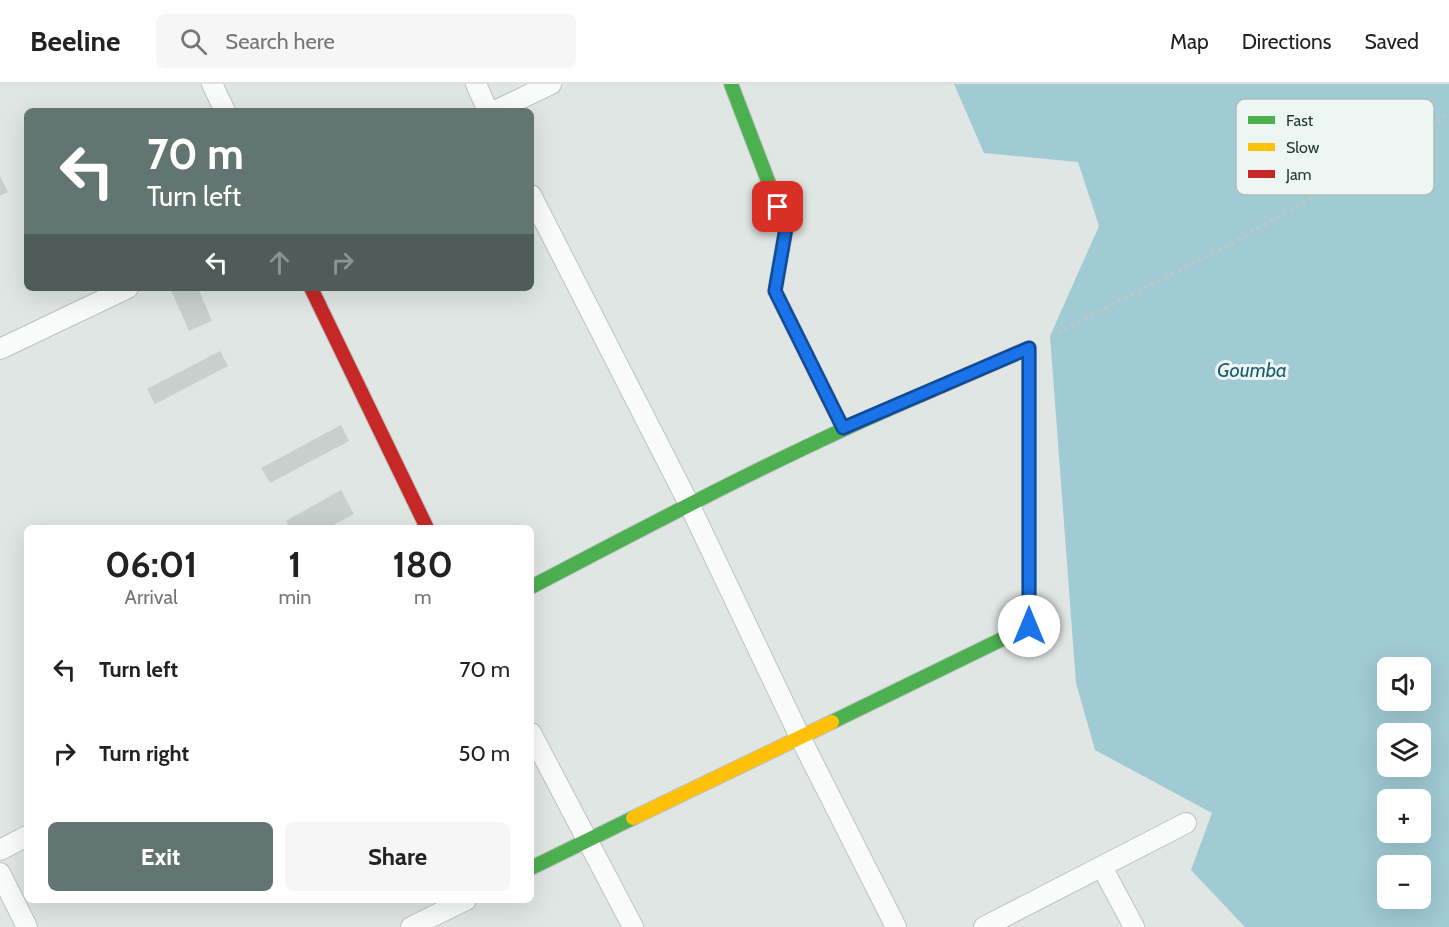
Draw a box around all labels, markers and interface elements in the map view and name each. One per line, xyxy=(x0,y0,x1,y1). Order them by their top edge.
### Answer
search box xyxy=(156,14,576,68)
text: Beeline xyxy=(30,24,120,58)
icon: search xyxy=(177,25,210,58)
text: Search here xyxy=(225,28,335,55)
text: Map xyxy=(1170,29,1209,54)
text: Directions xyxy=(1242,29,1331,54)
text: Saved xyxy=(1364,29,1419,54)
legend xyxy=(1236,99,1434,195)
text: Fast xyxy=(1286,111,1314,130)
text: 70 m xyxy=(147,128,244,180)
icon: left xyxy=(48,132,126,210)
text: Slow xyxy=(1286,138,1320,157)
text: Jam xyxy=(1285,165,1312,184)
text: Turn left xyxy=(147,180,241,213)
pin xyxy=(752,181,803,232)
icon: arrive xyxy=(761,190,794,223)
icon: left xyxy=(200,246,233,279)
icon: ahead xyxy=(263,246,296,279)
icon: right xyxy=(326,246,359,279)
water label: Goumba xyxy=(1217,358,1287,382)
text: 06:01 xyxy=(105,542,197,586)
text: 1 xyxy=(288,542,302,586)
text: 180 xyxy=(392,542,453,586)
text: Arrival xyxy=(125,585,178,609)
text: min xyxy=(278,585,311,609)
text: m xyxy=(414,585,431,609)
position arrow xyxy=(997,594,1061,658)
icon: left xyxy=(48,653,81,686)
text: Turn left xyxy=(99,656,178,683)
text: 70 m xyxy=(460,656,510,683)
map controls xyxy=(1377,657,1431,909)
button: sound xyxy=(1377,657,1431,711)
button: layers xyxy=(1377,723,1431,777)
icon: right xyxy=(48,737,81,770)
text: Turn right xyxy=(99,740,189,767)
text: 50 m xyxy=(458,740,510,767)
button: + xyxy=(1377,789,1431,843)
button: Exit xyxy=(48,822,273,891)
button: Share xyxy=(285,822,510,891)
button: − xyxy=(1377,855,1431,909)

